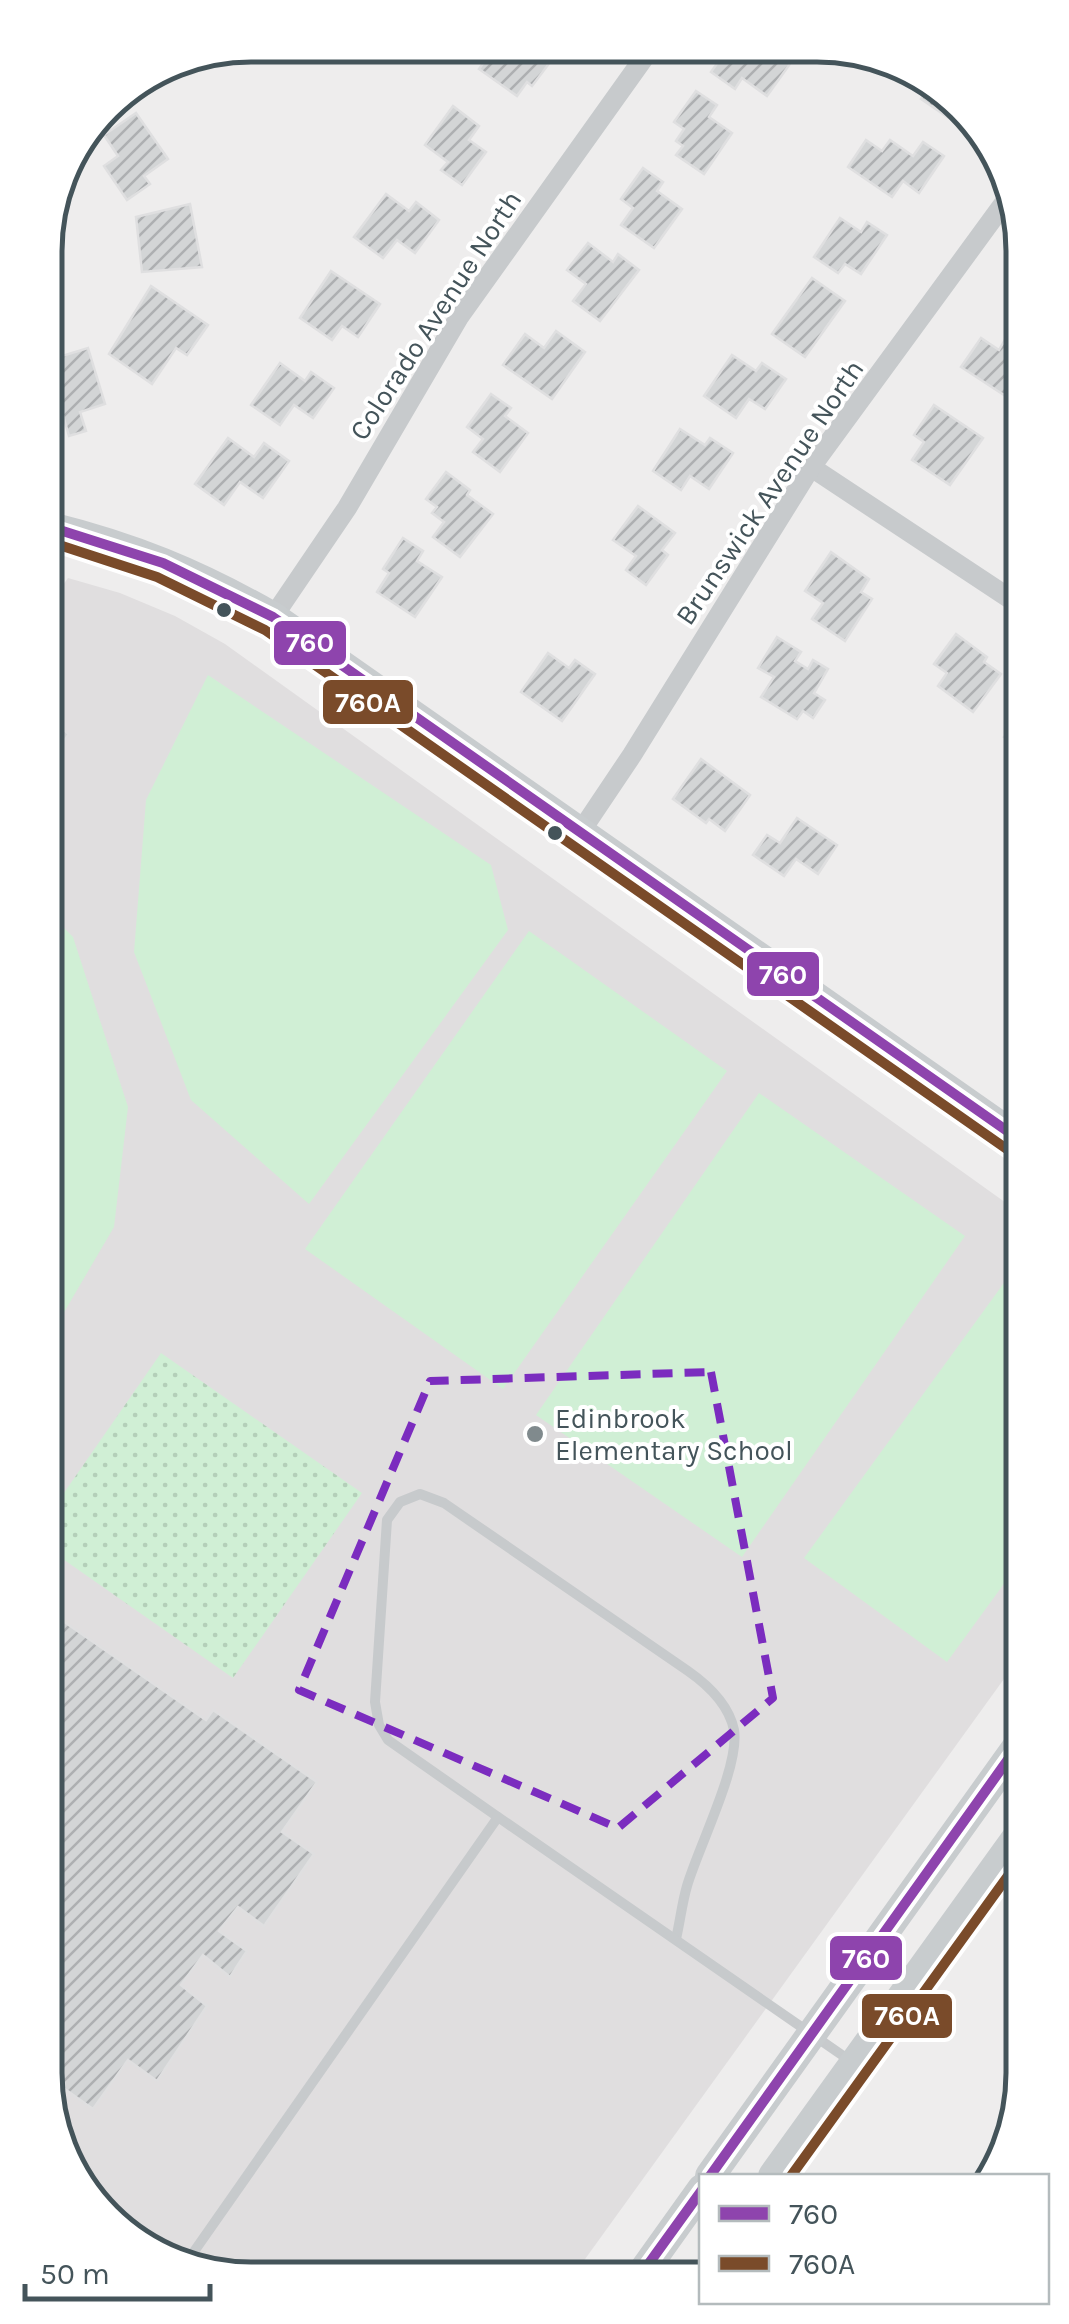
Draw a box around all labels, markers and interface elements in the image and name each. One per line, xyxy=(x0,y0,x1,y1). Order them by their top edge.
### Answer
street label: Colorado Avenue North xyxy=(342,184,528,446)
street label: Brunswick Avenue North xyxy=(668,354,870,631)
unlabelled marker xyxy=(214,600,234,620)
line badge: 760 xyxy=(272,619,348,667)
text: 760 xyxy=(286,626,334,659)
line badge: 760A xyxy=(321,678,415,726)
text: 760A xyxy=(335,686,401,719)
unlabelled marker xyxy=(545,823,565,843)
line badge: 760 xyxy=(745,950,821,998)
text: 760 xyxy=(759,958,807,991)
place label: Edinbrook Elementary School xyxy=(555,1402,793,1467)
marker: Edinbrook Elementary School xyxy=(524,1423,546,1445)
line badge: 760 xyxy=(828,1934,904,1982)
text: 760 xyxy=(842,1942,890,1975)
line badge: 760A xyxy=(860,1992,954,2040)
text: 760A xyxy=(874,1999,940,2032)
legend xyxy=(699,2174,1049,2304)
text: 760 xyxy=(789,2196,838,2232)
scale bar xyxy=(25,2239,210,2301)
text: 760A xyxy=(789,2246,855,2282)
text: 50 m xyxy=(40,2256,110,2292)

